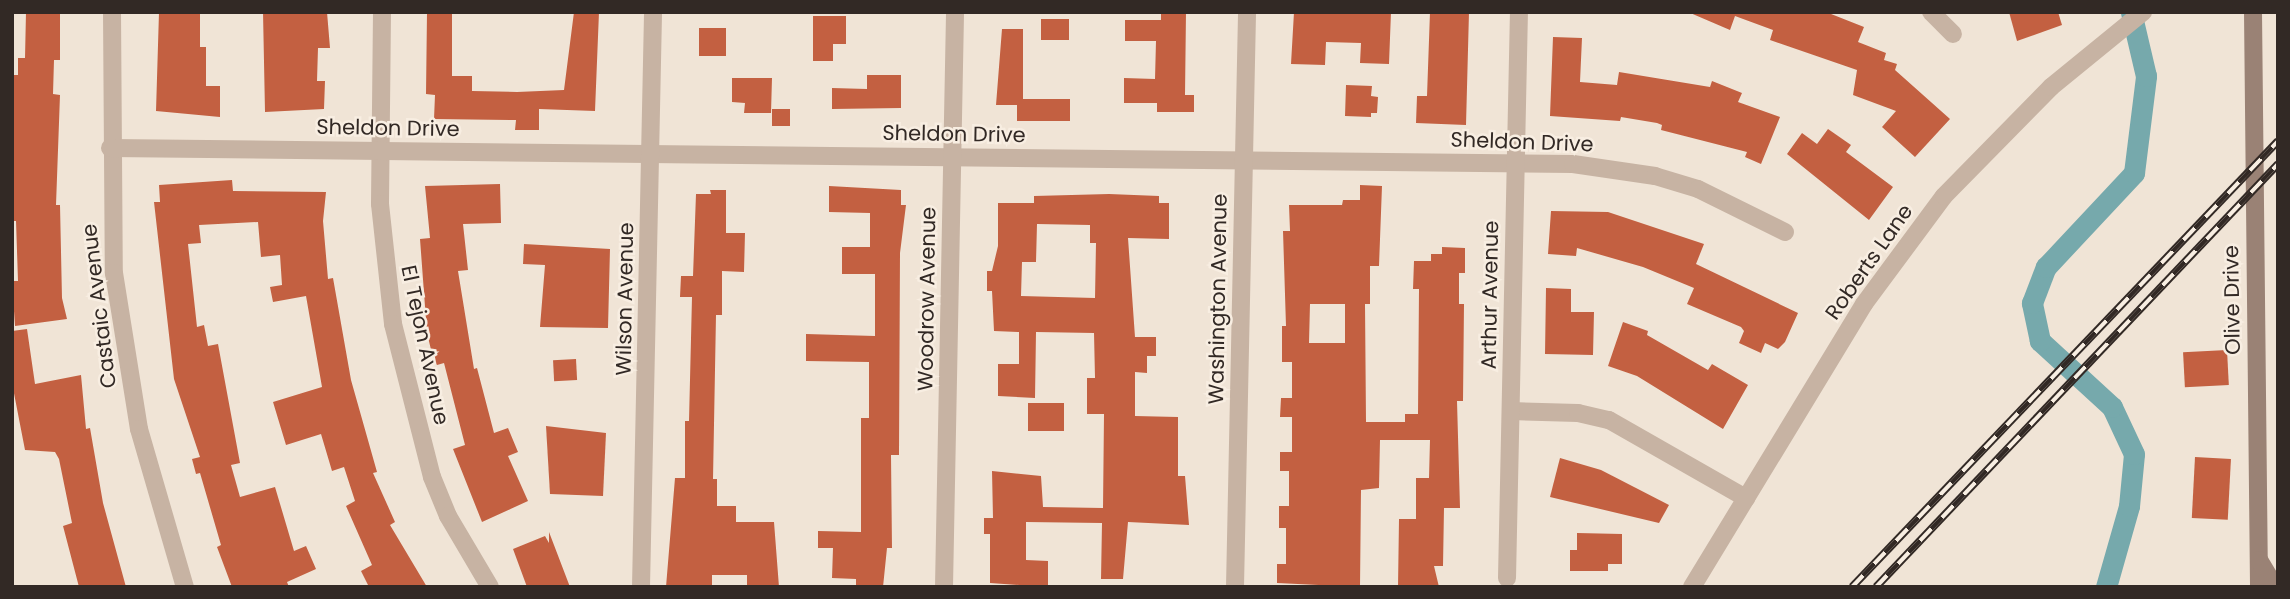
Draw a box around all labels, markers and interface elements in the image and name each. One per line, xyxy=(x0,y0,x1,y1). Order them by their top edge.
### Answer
street label: Sheldon Drive xyxy=(316,114,460,142)
street label: Sheldon Drive xyxy=(882,120,1026,148)
street label: Sheldon Drive xyxy=(1450,127,1594,157)
street label: Washington Avenue xyxy=(1204,193,1232,405)
street label: Roberts Lane xyxy=(1820,199,1918,325)
street label: Woodrow Avenue xyxy=(913,207,941,391)
street label: Arthur Avenue xyxy=(1476,220,1504,370)
street label: Castaic Avenue xyxy=(76,222,122,390)
street label: Wilson Avenue xyxy=(611,222,639,376)
street label: Olive Drive xyxy=(2218,245,2246,355)
street label: El Tejon Avenue xyxy=(396,263,454,427)

